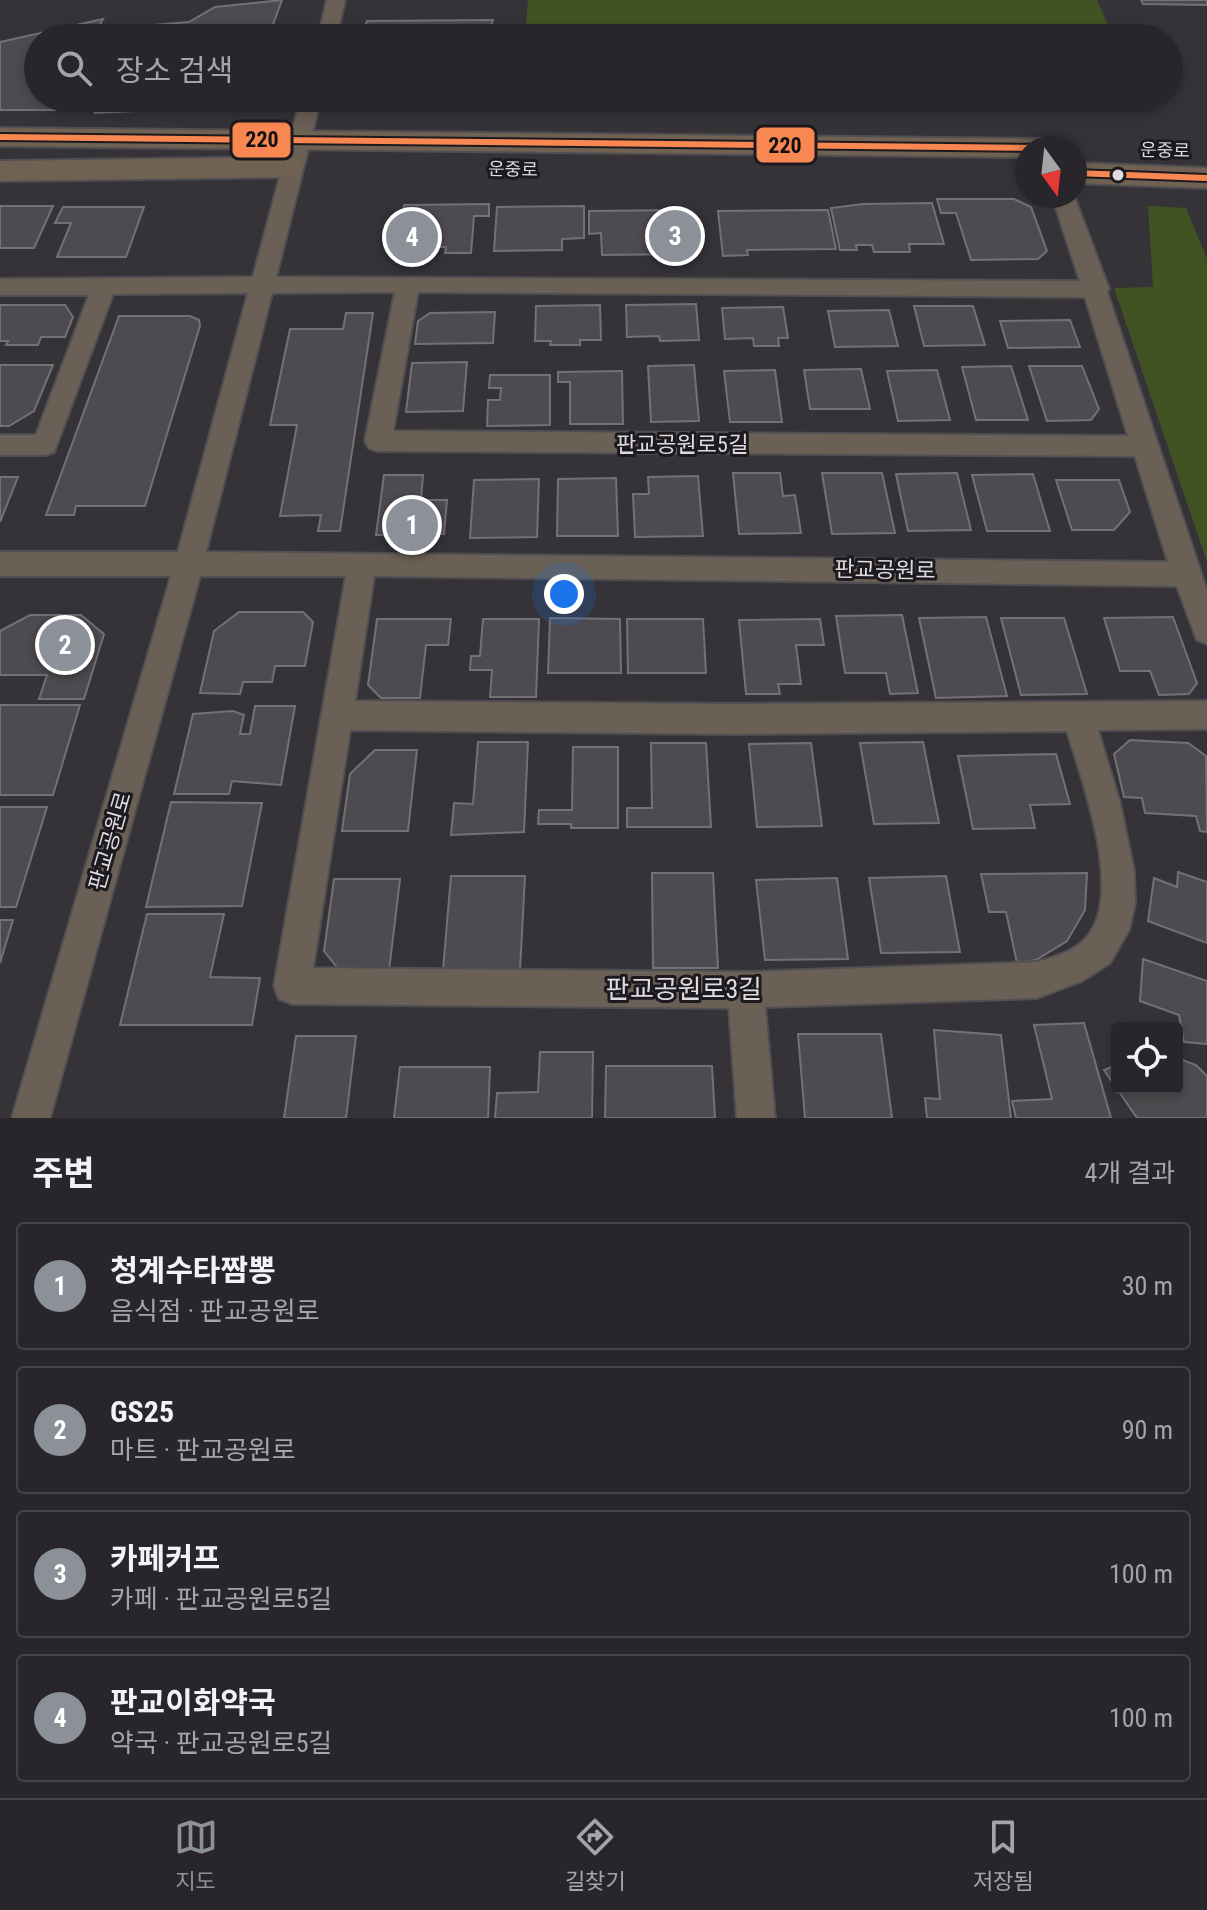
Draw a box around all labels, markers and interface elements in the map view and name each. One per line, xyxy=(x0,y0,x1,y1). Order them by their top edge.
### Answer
search box xyxy=(24,24,1183,112)
icon: search xyxy=(52,46,96,90)
text: 장소 검색 xyxy=(116,53,233,88)
line badge: 220 xyxy=(231,121,292,159)
line badge: 220 xyxy=(755,126,816,164)
text: 220 xyxy=(245,127,279,152)
text: 220 xyxy=(768,133,802,158)
north arrow xyxy=(1015,136,1087,208)
street label: 운중로 xyxy=(1140,139,1190,161)
street label: 운중로 xyxy=(488,158,538,180)
unlabelled marker xyxy=(1110,167,1126,183)
pin: 3 xyxy=(649,206,701,266)
pin: 4 xyxy=(386,207,438,267)
street label: 판교공원로5길 xyxy=(616,432,748,457)
pin: 1 xyxy=(386,495,438,555)
street label: 판교공원로 xyxy=(834,557,936,583)
your location xyxy=(544,574,584,614)
pin: 2 xyxy=(39,615,91,675)
street label: 판교공원로 xyxy=(84,789,136,893)
street label: 판교공원로3길 xyxy=(606,974,762,1004)
map controls xyxy=(1111,1022,1183,1094)
button: locate xyxy=(1111,1022,1183,1094)
text: 주변 xyxy=(32,1153,95,1193)
text: 4개 결과 xyxy=(1084,1158,1175,1188)
text: 청계수타짬뽕 xyxy=(110,1253,276,1288)
text: 1 xyxy=(53,1271,67,1301)
text: 30 m xyxy=(1122,1271,1173,1301)
text: 음식점 · 판교공원로 xyxy=(110,1296,320,1326)
text: GS25 xyxy=(110,1394,174,1429)
text: 2 xyxy=(53,1415,67,1445)
text: 90 m xyxy=(1122,1415,1173,1445)
text: 마트 · 판교공원로 xyxy=(110,1435,296,1465)
text: 카페커프 xyxy=(110,1541,220,1576)
text: 3 xyxy=(53,1559,67,1589)
text: 100 m xyxy=(1109,1559,1173,1589)
text: 카페 · 판교공원로5길 xyxy=(110,1584,332,1614)
text: 판교이화약국 xyxy=(110,1685,276,1720)
text: 4 xyxy=(53,1703,67,1733)
text: 100 m xyxy=(1109,1703,1173,1733)
text: 약국 · 판교공원로5길 xyxy=(110,1728,332,1758)
tab: 지도 xyxy=(174,1815,218,1895)
tab: 길찾기 xyxy=(565,1815,625,1895)
tab: 저장됨 xyxy=(973,1815,1033,1895)

